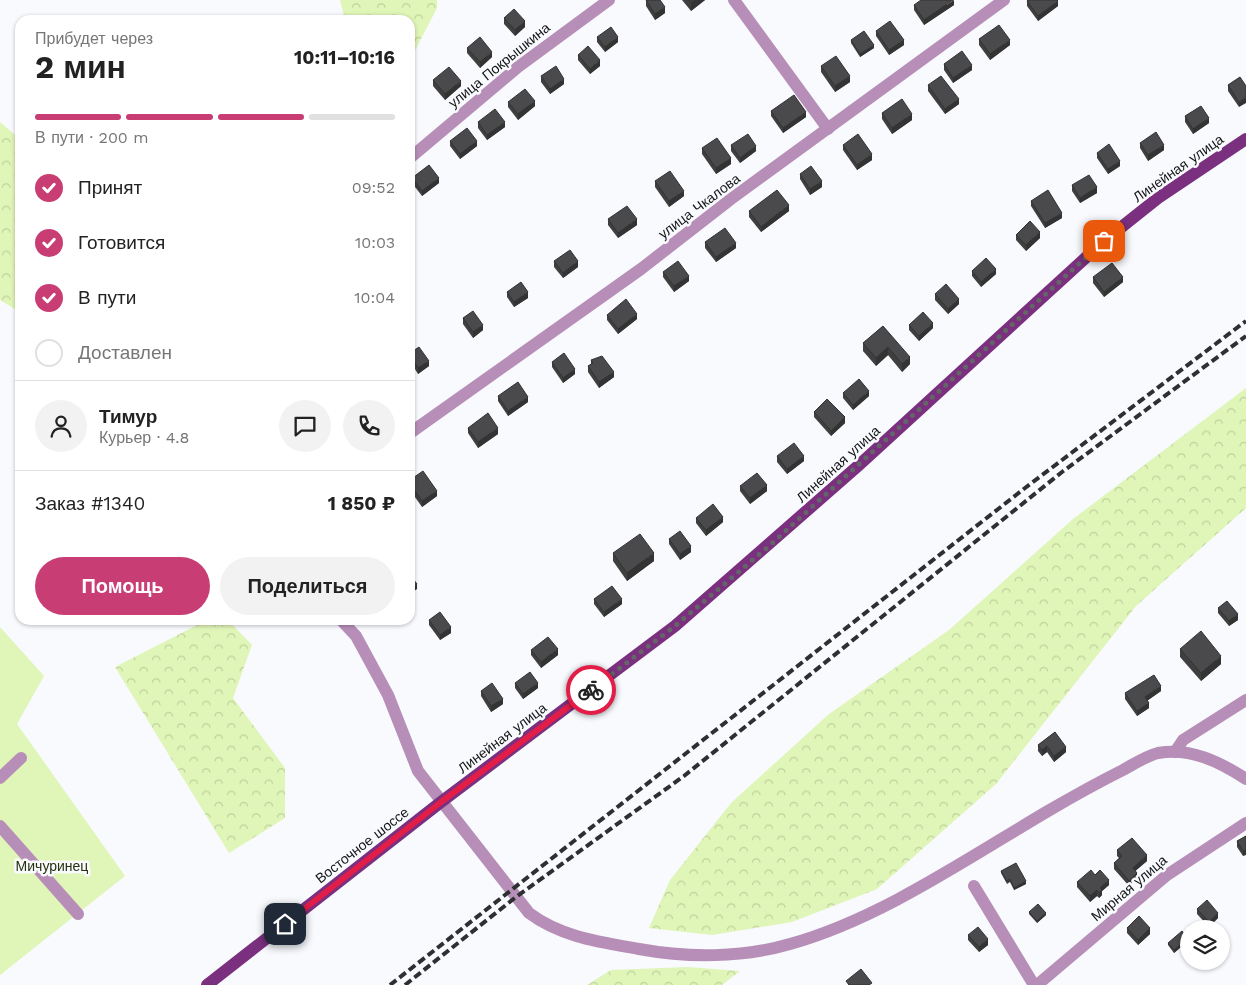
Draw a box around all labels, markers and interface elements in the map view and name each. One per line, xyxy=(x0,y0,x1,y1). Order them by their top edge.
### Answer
street label: улица Покрышкина xyxy=(445,19,553,111)
text: Прибудет через xyxy=(35,29,153,48)
text: 10:11–10:16 xyxy=(294,46,395,69)
text: 2 мин xyxy=(35,48,126,86)
text: В пути · 200 m xyxy=(35,128,149,147)
street label: Линейная улица xyxy=(1130,131,1226,205)
street label: улица Чкалова xyxy=(655,170,743,242)
icon: check xyxy=(35,174,63,202)
text: Принят xyxy=(78,176,142,199)
text: 09:52 xyxy=(352,178,395,197)
pin xyxy=(1083,220,1125,262)
icon: bag xyxy=(1090,227,1118,255)
icon: check xyxy=(35,229,63,257)
text: Готовится xyxy=(78,231,165,254)
text: 10:03 xyxy=(355,233,395,252)
icon: check xyxy=(35,284,63,312)
text: В пути xyxy=(78,286,136,309)
text: 10:04 xyxy=(354,288,395,307)
text: Доставлен xyxy=(78,341,172,364)
button: person xyxy=(35,400,87,452)
button: chat xyxy=(279,400,331,452)
button: phone xyxy=(343,400,395,452)
text: Тимур xyxy=(99,405,157,428)
street label: Линейная улица xyxy=(793,422,883,506)
text: Курьер · 4.8 xyxy=(99,428,189,447)
text: Заказ #1340 xyxy=(35,492,145,515)
text: 1 850 ₽ xyxy=(328,492,395,515)
button: Помощь xyxy=(35,557,210,615)
button: Поделиться xyxy=(220,557,395,615)
courier xyxy=(566,665,616,715)
icon: bike xyxy=(577,676,605,704)
street label: Линейная улица xyxy=(455,699,550,777)
street label: Восточное шоссе xyxy=(312,803,412,886)
street label: Мирная улица xyxy=(1088,852,1170,924)
park label: Мичуринец xyxy=(16,858,88,874)
pin xyxy=(264,903,306,945)
icon: home xyxy=(271,910,299,938)
map controls xyxy=(1180,920,1230,970)
button: layers xyxy=(1180,920,1230,970)

